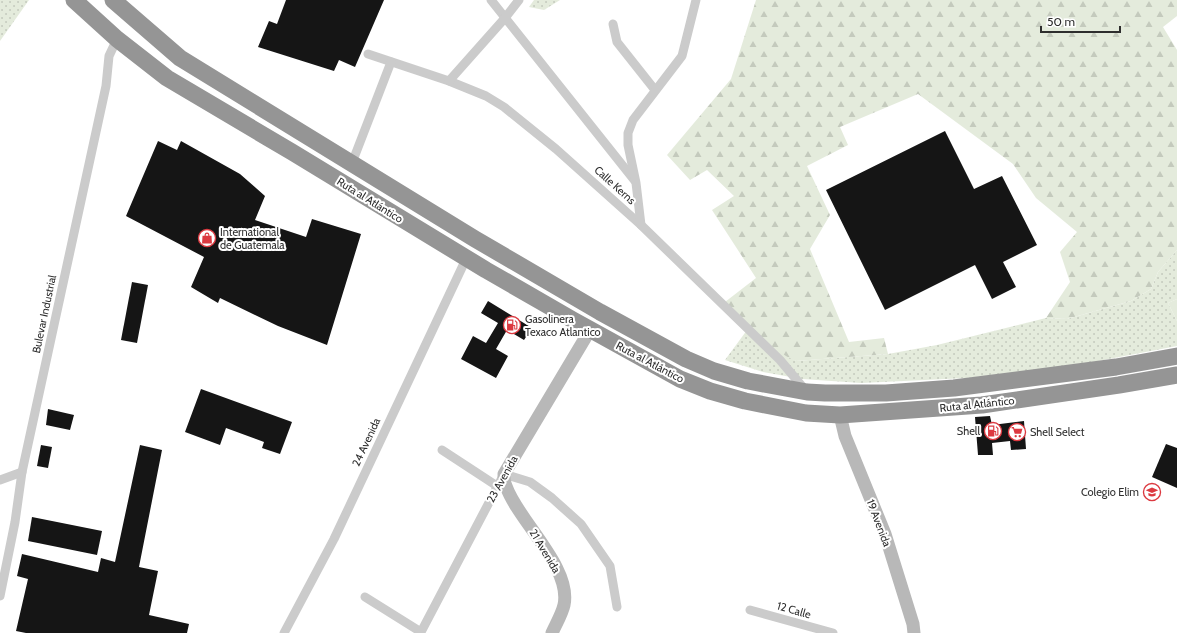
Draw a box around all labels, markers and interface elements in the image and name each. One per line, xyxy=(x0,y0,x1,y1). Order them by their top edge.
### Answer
scale bar xyxy=(1041,8,1120,34)
text: 50 m xyxy=(1047,14,1075,29)
street label: Calle Kerns xyxy=(591,163,639,208)
street label: Ruta al Atlántico xyxy=(334,174,406,226)
place label: International de Guatemala xyxy=(220,225,285,252)
shop icon: International de Guatemala xyxy=(197,228,217,248)
street label: Bulevar Industrial xyxy=(29,273,59,354)
place label: Gasolinera Texaco Atlantico xyxy=(525,312,601,339)
fuel station icon: Gasolinera Texaco Atlantico xyxy=(502,315,522,335)
street label: Ruta al Atlántico xyxy=(614,338,686,386)
street label: Ruta al Atlántico xyxy=(939,393,1015,415)
street label: 24 Avenida xyxy=(349,415,384,468)
fuel station icon: Shell xyxy=(983,421,1003,441)
supermarket icon: Shell Select xyxy=(1007,422,1027,442)
place label: Shell xyxy=(957,424,980,438)
place label: Shell Select xyxy=(1030,425,1085,439)
street label: 23 Avenida xyxy=(483,453,521,505)
school or university icon: Colegio Elim xyxy=(1142,482,1162,502)
place label: Colegio Elim xyxy=(1081,485,1139,499)
street label: 19 Avenida xyxy=(864,497,895,549)
street label: 21 Avenida xyxy=(526,526,564,576)
street label: 12 Calle xyxy=(775,598,813,622)

